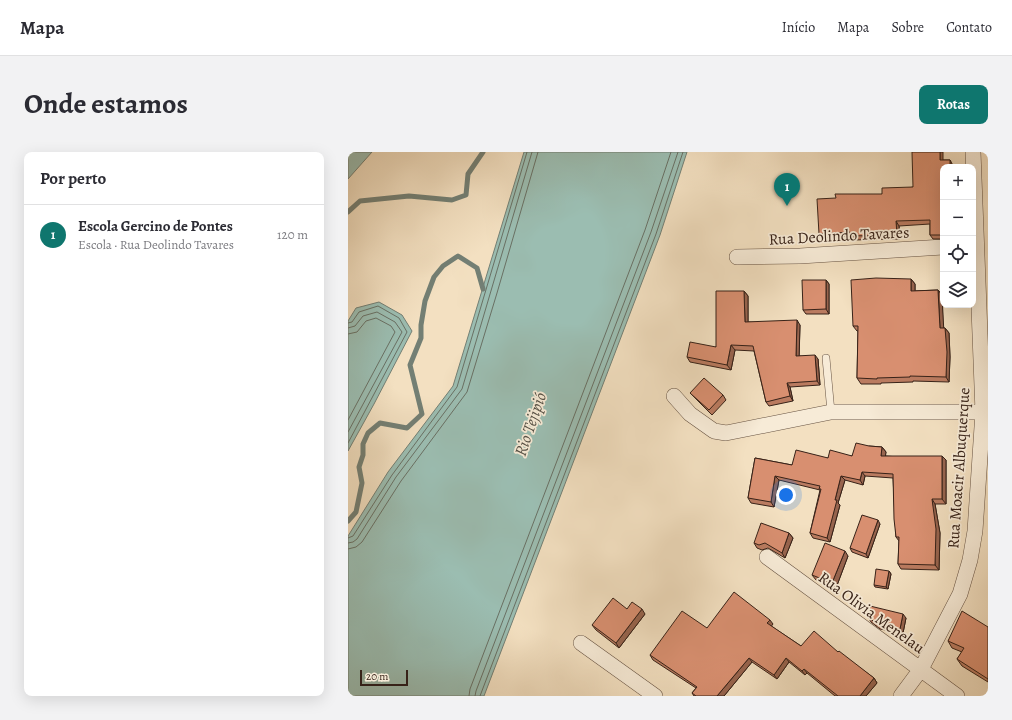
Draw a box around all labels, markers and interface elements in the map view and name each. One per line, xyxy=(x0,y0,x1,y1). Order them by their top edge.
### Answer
text: Mapa xyxy=(20,15,64,41)
text: Início xyxy=(782,18,815,37)
text: Mapa xyxy=(837,18,869,37)
text: Sobre xyxy=(891,18,924,37)
text: Contato xyxy=(946,18,992,37)
text: Onde estamos xyxy=(24,85,188,123)
button: Rotas xyxy=(919,85,988,124)
map controls xyxy=(940,164,976,308)
button: + xyxy=(940,164,976,200)
text: Por perto xyxy=(40,167,106,190)
pin: 1 xyxy=(774,173,800,206)
button: − xyxy=(940,200,976,236)
text: Escola Gercino de Pontes xyxy=(78,216,233,236)
street label: Rua Deolindo Tavares xyxy=(768,221,910,251)
text: 1 xyxy=(51,226,55,243)
text: 120 m xyxy=(277,226,308,243)
text: Escola · Rua Deolindo Tavares xyxy=(78,236,234,253)
button: locate xyxy=(940,236,976,272)
button: layers xyxy=(940,272,976,308)
street label: Rua Moacir Albuquerque xyxy=(942,387,976,549)
water label: Rio Tejipió xyxy=(509,389,552,459)
your location xyxy=(776,485,796,505)
street label: Rua Olivia Menelau xyxy=(814,567,929,659)
scale bar xyxy=(360,668,408,687)
text: 20 m xyxy=(366,669,388,684)

